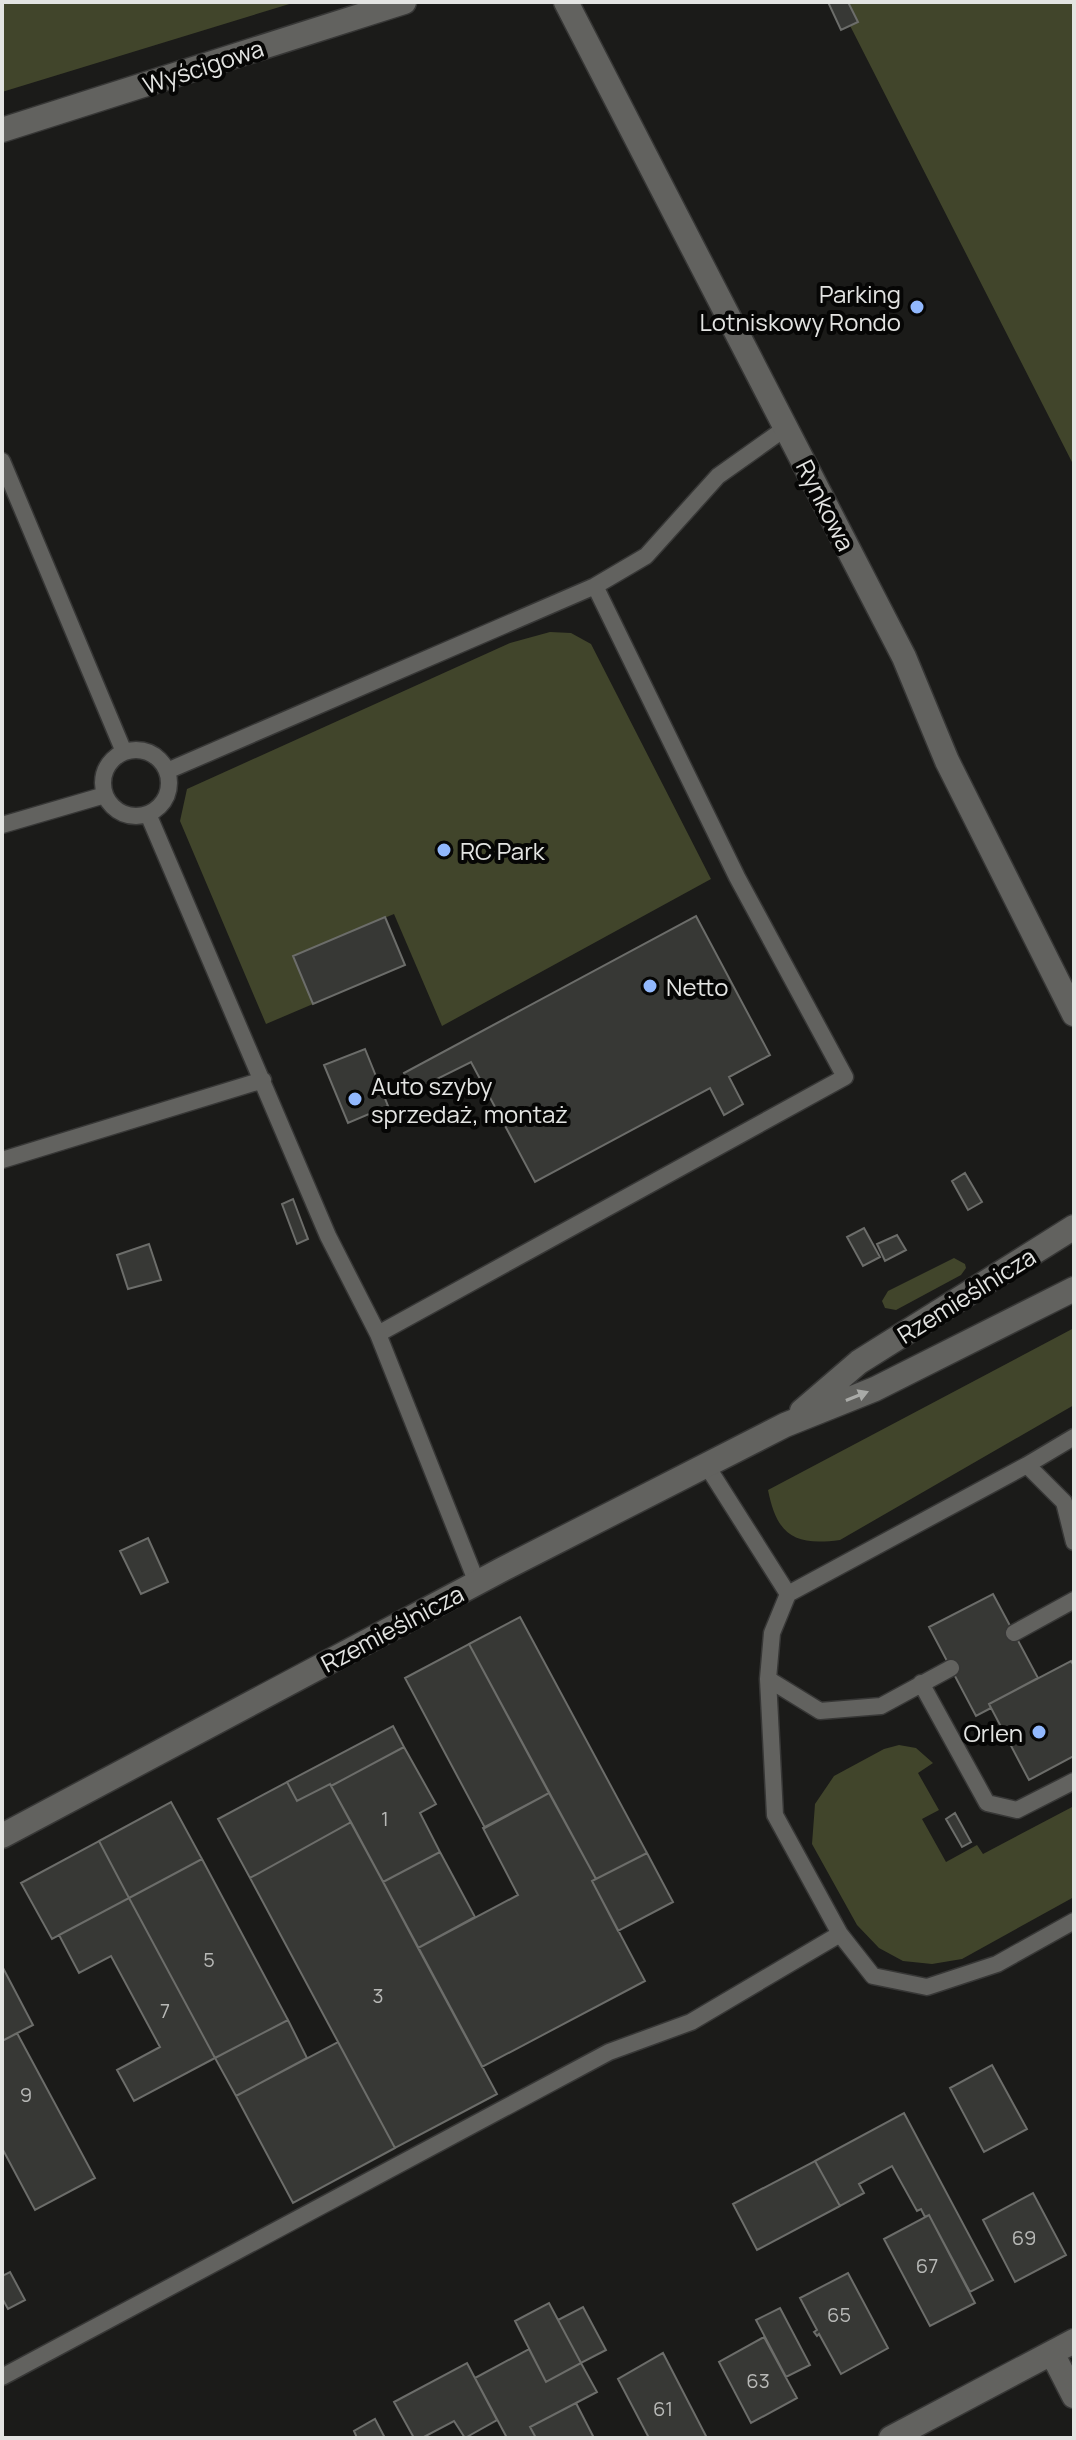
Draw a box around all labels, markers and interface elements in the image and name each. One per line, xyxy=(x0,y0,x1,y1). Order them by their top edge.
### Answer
street label: Wyścigowa xyxy=(138,31,268,101)
place label: Parking Lotniskowy Rondo xyxy=(699,277,901,338)
marker: Parking Lotniskowy Rondo xyxy=(908,298,926,316)
street label: Rynkowa xyxy=(789,454,863,556)
place label: RC Park xyxy=(460,834,546,867)
marker: RC Park xyxy=(435,841,453,859)
place label: Netto xyxy=(666,970,728,1003)
marker: Netto xyxy=(641,977,659,995)
place label: Auto szyby sprzedaż, montaż xyxy=(371,1069,568,1130)
marker: Auto szyby sprzedaż, montaż xyxy=(346,1090,364,1108)
street label: Rzemieślnicza xyxy=(891,1239,1041,1351)
one-way arrow xyxy=(845,1389,869,1402)
street label: Rzemieślnicza xyxy=(315,1577,469,1679)
place label: Orlen xyxy=(963,1716,1023,1749)
marker: Orlen xyxy=(1030,1723,1048,1741)
house number: 1 xyxy=(381,1805,389,1832)
house number: 5 xyxy=(203,1946,215,1973)
house number: 3 xyxy=(372,1982,384,2009)
house number: 7 xyxy=(160,1997,170,2024)
house number: 9 xyxy=(20,2081,32,2108)
house number: 69 xyxy=(1012,2224,1036,2251)
house number: 67 xyxy=(916,2252,938,2279)
house number: 65 xyxy=(827,2301,851,2328)
house number: 63 xyxy=(746,2367,770,2394)
house number: 61 xyxy=(653,2395,673,2422)

